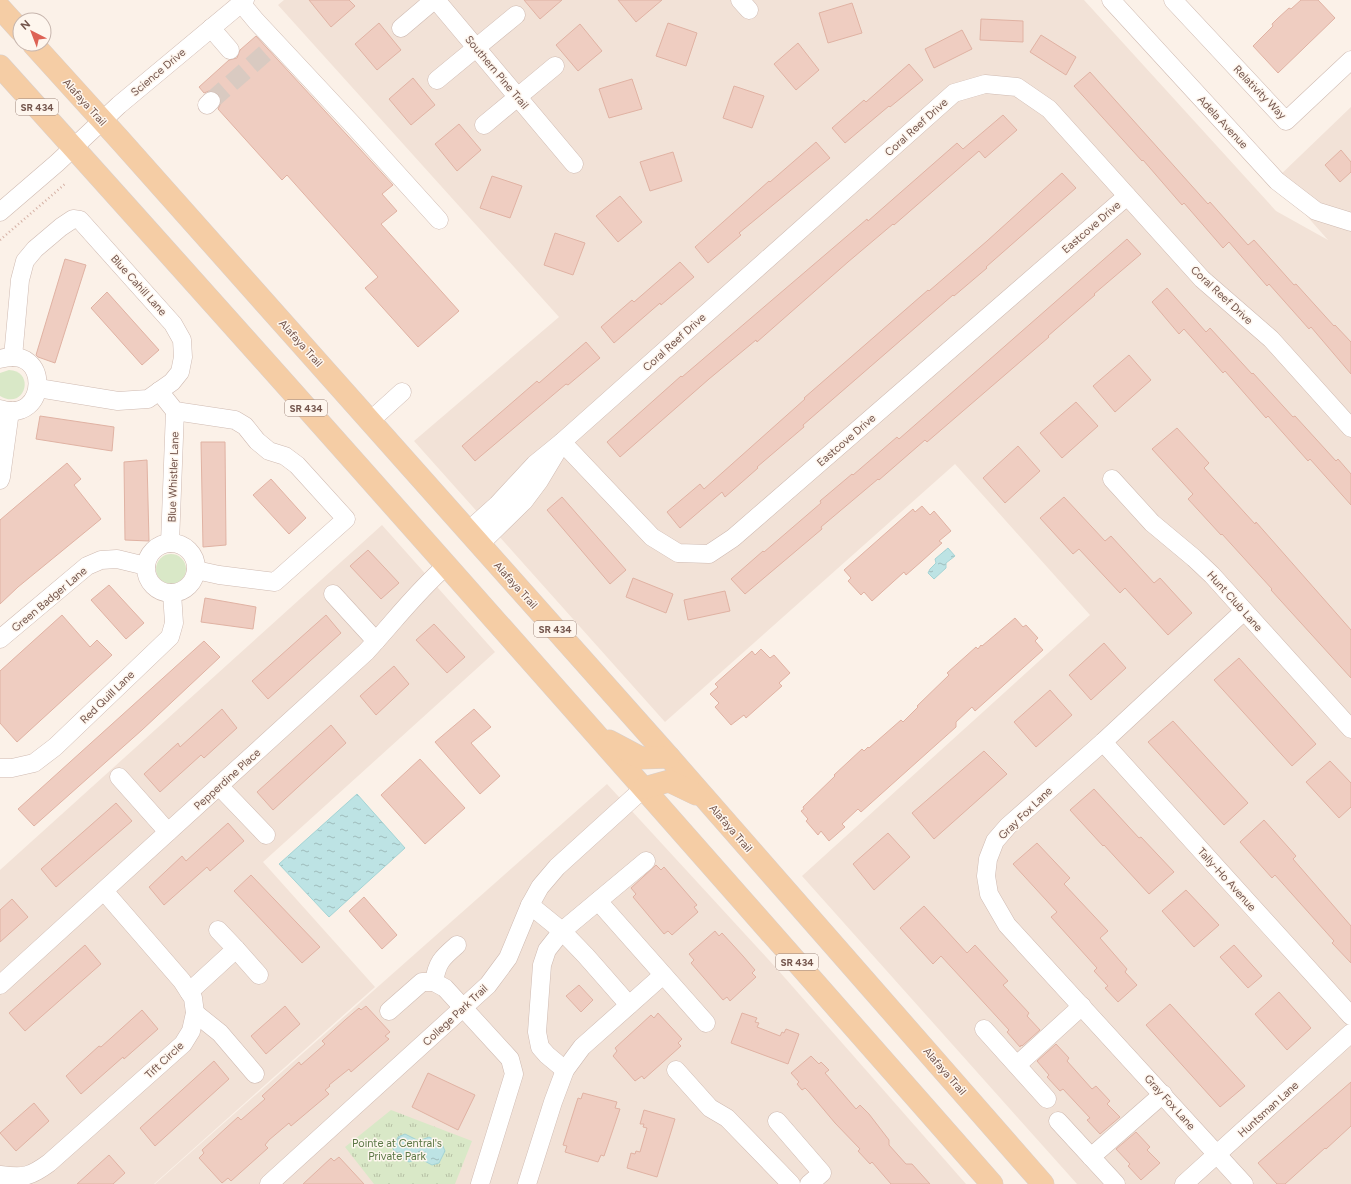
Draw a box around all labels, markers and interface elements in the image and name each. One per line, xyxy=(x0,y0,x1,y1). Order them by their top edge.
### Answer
north arrow xyxy=(12,12,52,52)
text: N xyxy=(18,17,33,33)
street label: Southern Pine Trail xyxy=(462,33,531,112)
street label: Science Drive xyxy=(128,46,188,99)
street label: Relativity Way xyxy=(1231,63,1289,122)
street label: Alafaya Trail xyxy=(60,76,109,129)
street label: Adela Avenue xyxy=(1195,93,1251,152)
street label: Coral Reef Drive xyxy=(882,96,950,159)
road number: SR 434 xyxy=(16,99,58,115)
street label: Eastcove Drive xyxy=(1059,198,1123,256)
street label: Blue Cahill Lane xyxy=(108,252,169,318)
street label: Coral Reef Drive xyxy=(1188,263,1255,327)
street label: Coral Reef Drive xyxy=(640,311,708,374)
street label: Alafaya Trail xyxy=(276,317,325,370)
road number: SR 434 xyxy=(285,400,327,416)
street label: Eastcove Drive xyxy=(814,411,878,469)
street label: Blue Whistler Lane xyxy=(165,431,182,523)
street label: Alafaya Trail xyxy=(491,559,540,612)
street label: Green Badger Lane xyxy=(9,564,90,635)
street label: Hunt Club Lane xyxy=(1204,569,1265,634)
road number: SR 434 xyxy=(534,621,576,637)
street label: Red Quill Lane xyxy=(78,668,137,726)
street label: Pepperdine Place xyxy=(191,746,263,813)
street label: Gray Fox Lane xyxy=(996,784,1055,842)
street label: Alafaya Trail xyxy=(706,802,755,855)
street label: Tally-Ho Avenue xyxy=(1195,845,1258,914)
road number: SR 434 xyxy=(776,954,818,970)
street label: College Park Trail xyxy=(420,982,490,1049)
street label: Tift Circle xyxy=(142,1039,186,1082)
street label: Alafaya Trail xyxy=(920,1045,969,1098)
street label: Gray Fox Lane xyxy=(1141,1072,1198,1133)
street label: Huntsman Lane xyxy=(1235,1079,1301,1140)
park label: Pointe at Central's Private Park xyxy=(352,1137,442,1163)

